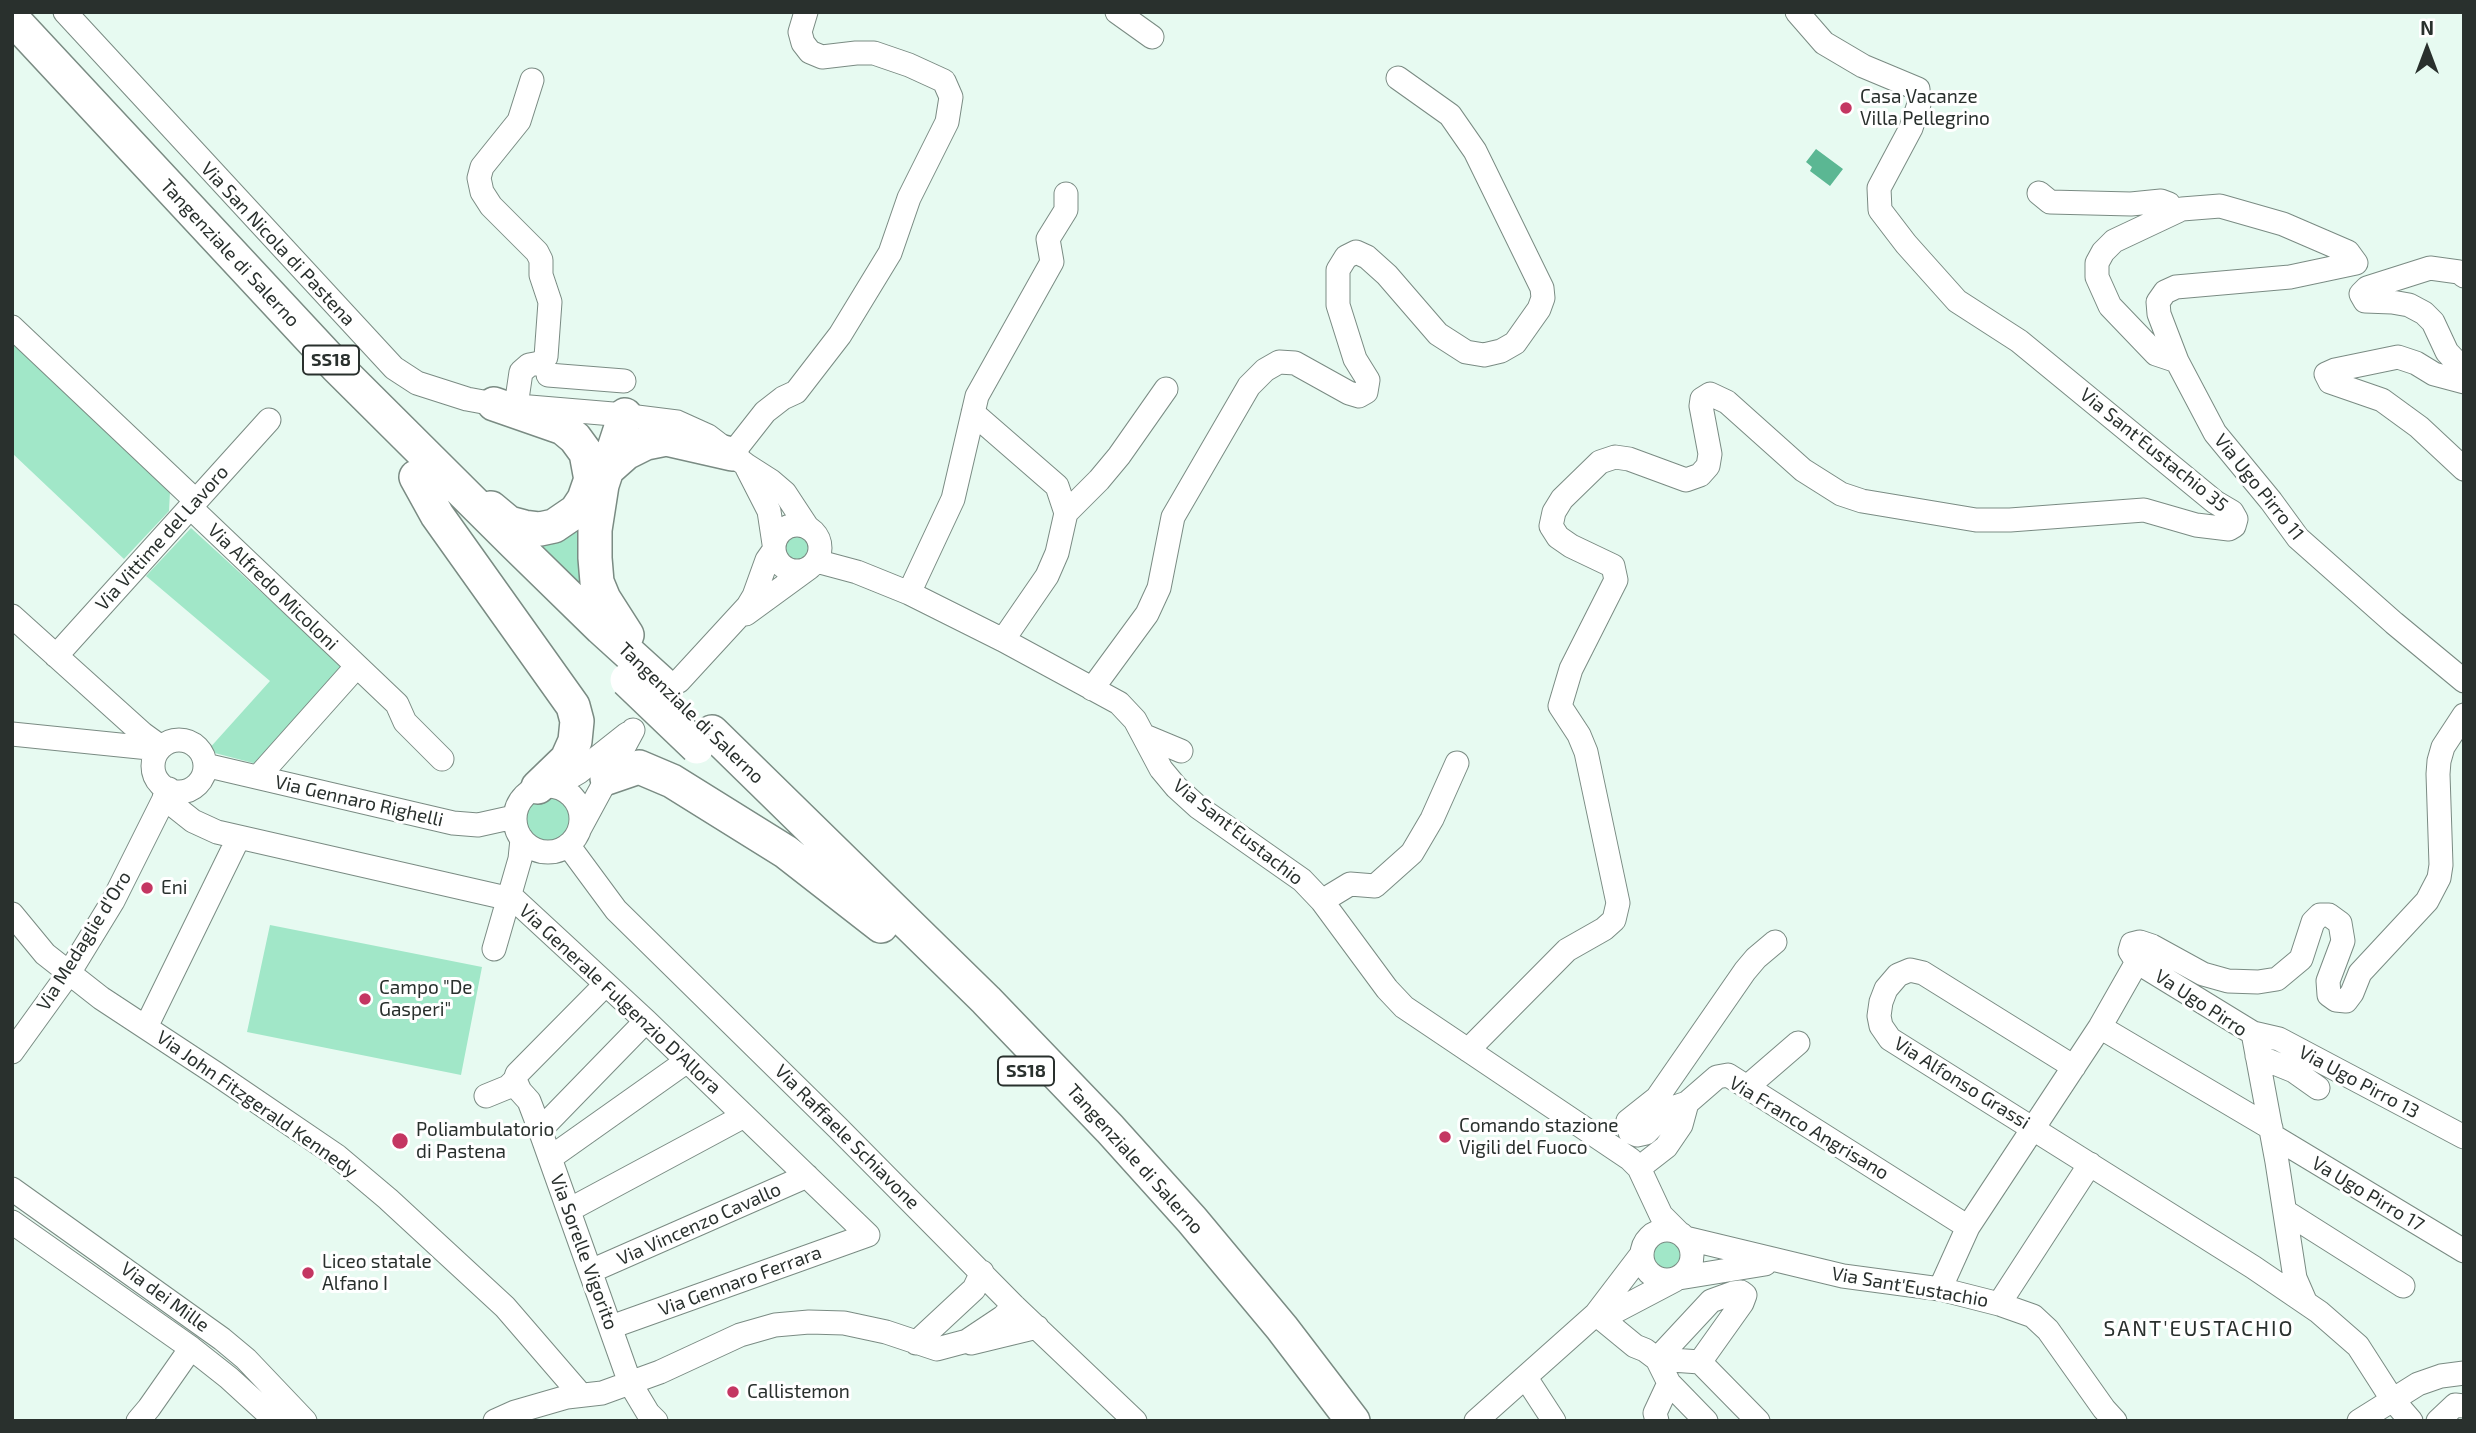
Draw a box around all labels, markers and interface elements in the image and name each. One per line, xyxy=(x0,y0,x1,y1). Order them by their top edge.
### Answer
north arrow xyxy=(2392,14,2462,84)
text: N xyxy=(2420,16,2434,39)
place label: Casa Vacanze Villa Pellegrino xyxy=(1860,86,1990,130)
marker: Casa Vacanze Villa Pellegrino xyxy=(1838,100,1854,116)
street label: Via San Nicola di Pastena xyxy=(196,157,360,331)
street label: Tangenziale di Salerno xyxy=(156,174,304,332)
road number: SS18 xyxy=(303,346,359,374)
street label: Via Sant'Eustachio 35 xyxy=(2075,383,2233,517)
street label: Via Ugo Pirro 11 xyxy=(2209,429,2309,545)
street label: Via Vittime del Lavoro xyxy=(91,461,233,615)
street label: Via Alfredo Micoloni xyxy=(203,519,343,655)
street label: Tangenziale di Salerno xyxy=(613,638,769,788)
street label: Via Gennaro Righelli xyxy=(272,771,446,831)
street label: Via Sant'Eustachio xyxy=(1168,774,1308,890)
street label: Via Medaglie d'Oro xyxy=(32,867,136,1015)
place label: Eni xyxy=(161,877,187,899)
marker: Eni xyxy=(139,880,155,896)
street label: Via Generale Fulgenzio D'Allora xyxy=(514,899,726,1099)
street label: Va Ugo Pirro xyxy=(2151,965,2251,1041)
place label: Campo "De Gasperi" xyxy=(379,977,472,1021)
marker: Campo "De Gasperi" xyxy=(357,991,373,1007)
street label: Via John Fitzgerald Kennedy xyxy=(152,1026,362,1182)
street label: Via Alfonso Grassi xyxy=(1890,1032,2034,1134)
street label: Via Ugo Pirro 13 xyxy=(2295,1041,2423,1123)
road number: SS18 xyxy=(998,1056,1054,1086)
street label: Via Raffaele Schiavone xyxy=(770,1060,924,1214)
street label: Via Franco Angrisano xyxy=(1725,1071,1893,1185)
street label: Tangenziale di Salerno xyxy=(1062,1079,1208,1239)
place label: Comando stazione Vigili del Fuoco xyxy=(1459,1115,1618,1159)
place label: Poliambulatorio di Pastena xyxy=(416,1119,554,1163)
marker: Comando stazione Vigili del Fuoco xyxy=(1437,1129,1453,1145)
marker: Poliambulatorio di Pastena xyxy=(390,1131,410,1151)
street label: Va Ugo Pirro 17 xyxy=(2308,1152,2428,1236)
street label: Via Sorelle Vigorito xyxy=(545,1171,623,1333)
street label: Via Vincenzo Cavallo xyxy=(613,1178,785,1270)
street label: Via Gennaro Ferrara xyxy=(655,1241,825,1321)
place label: Liceo statale Alfano I xyxy=(322,1251,432,1295)
street label: Via dei Mille xyxy=(116,1257,214,1337)
street label: Via Sant'Eustachio xyxy=(1830,1262,1990,1312)
marker: Liceo statale Alfano I xyxy=(300,1265,316,1281)
district label: SANT'EUSTACHIO xyxy=(2105,1316,2293,1342)
place label: Callistemon xyxy=(747,1381,850,1403)
marker: Callistemon xyxy=(725,1384,741,1400)

